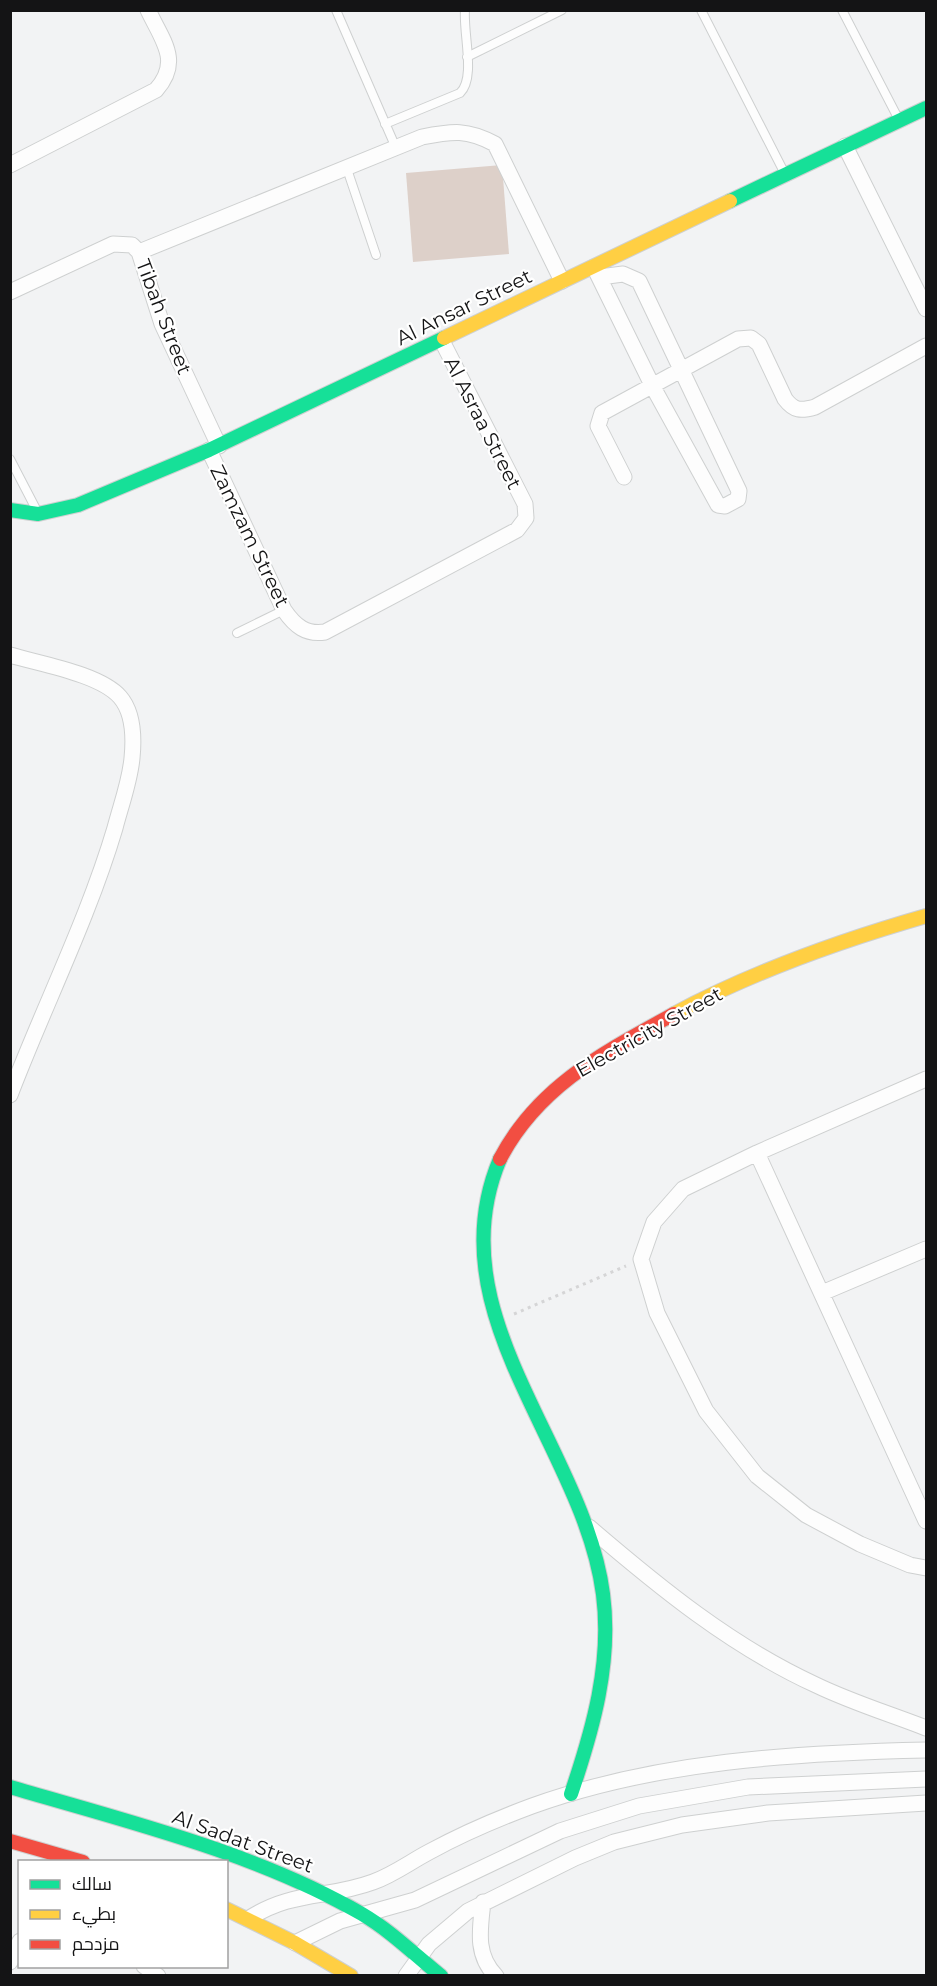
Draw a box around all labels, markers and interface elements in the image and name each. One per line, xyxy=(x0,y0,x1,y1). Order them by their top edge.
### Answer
street label: Tibah Street xyxy=(131,256,197,378)
street label: Al Ansar Street xyxy=(392,264,536,350)
street label: Al Asraa Street xyxy=(439,353,527,493)
street label: Zamzam Street xyxy=(205,461,295,611)
street label: Electricity Street xyxy=(572,982,726,1082)
street label: Al Sadat Street xyxy=(169,1804,317,1878)
legend xyxy=(18,1860,228,1968)
text: سالك xyxy=(72,1873,112,1895)
text: بطيء xyxy=(72,1903,116,1928)
text: مزدحم xyxy=(72,1933,120,1956)

